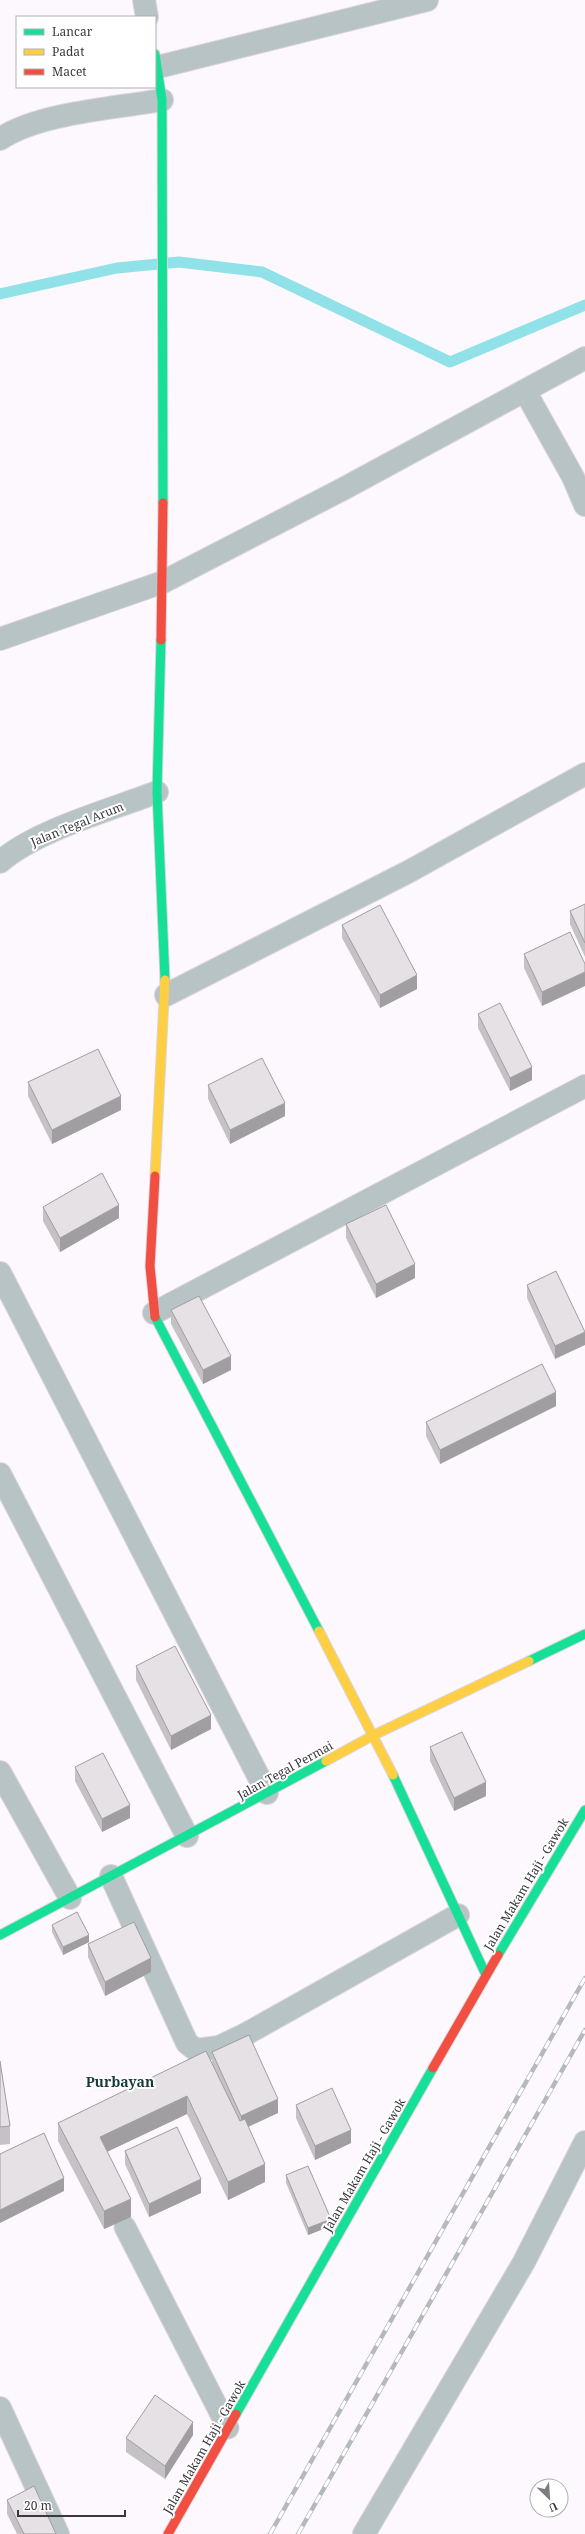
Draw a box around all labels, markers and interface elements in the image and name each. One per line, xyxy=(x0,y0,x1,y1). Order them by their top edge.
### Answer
legend xyxy=(16,16,156,88)
text: Lancar xyxy=(52,23,93,40)
text: Padat xyxy=(52,43,84,60)
text: Macet xyxy=(52,63,87,80)
street label: Jalan Tegal Arum xyxy=(27,798,126,851)
street label: Jalan Tegal Permai xyxy=(233,1737,336,1804)
street label: Jalan Makam Haji - Gawok xyxy=(479,1814,573,1954)
district label: Purbayan xyxy=(86,2072,154,2091)
street label: Jalan Makam Haji - Gawok xyxy=(318,2094,410,2236)
street label: Jalan Makam Haji - Gawok xyxy=(158,2376,250,2518)
north arrow xyxy=(529,2478,569,2518)
scale bar xyxy=(18,2492,125,2518)
text: 20 m xyxy=(24,2497,52,2514)
text: U xyxy=(546,2499,560,2516)

